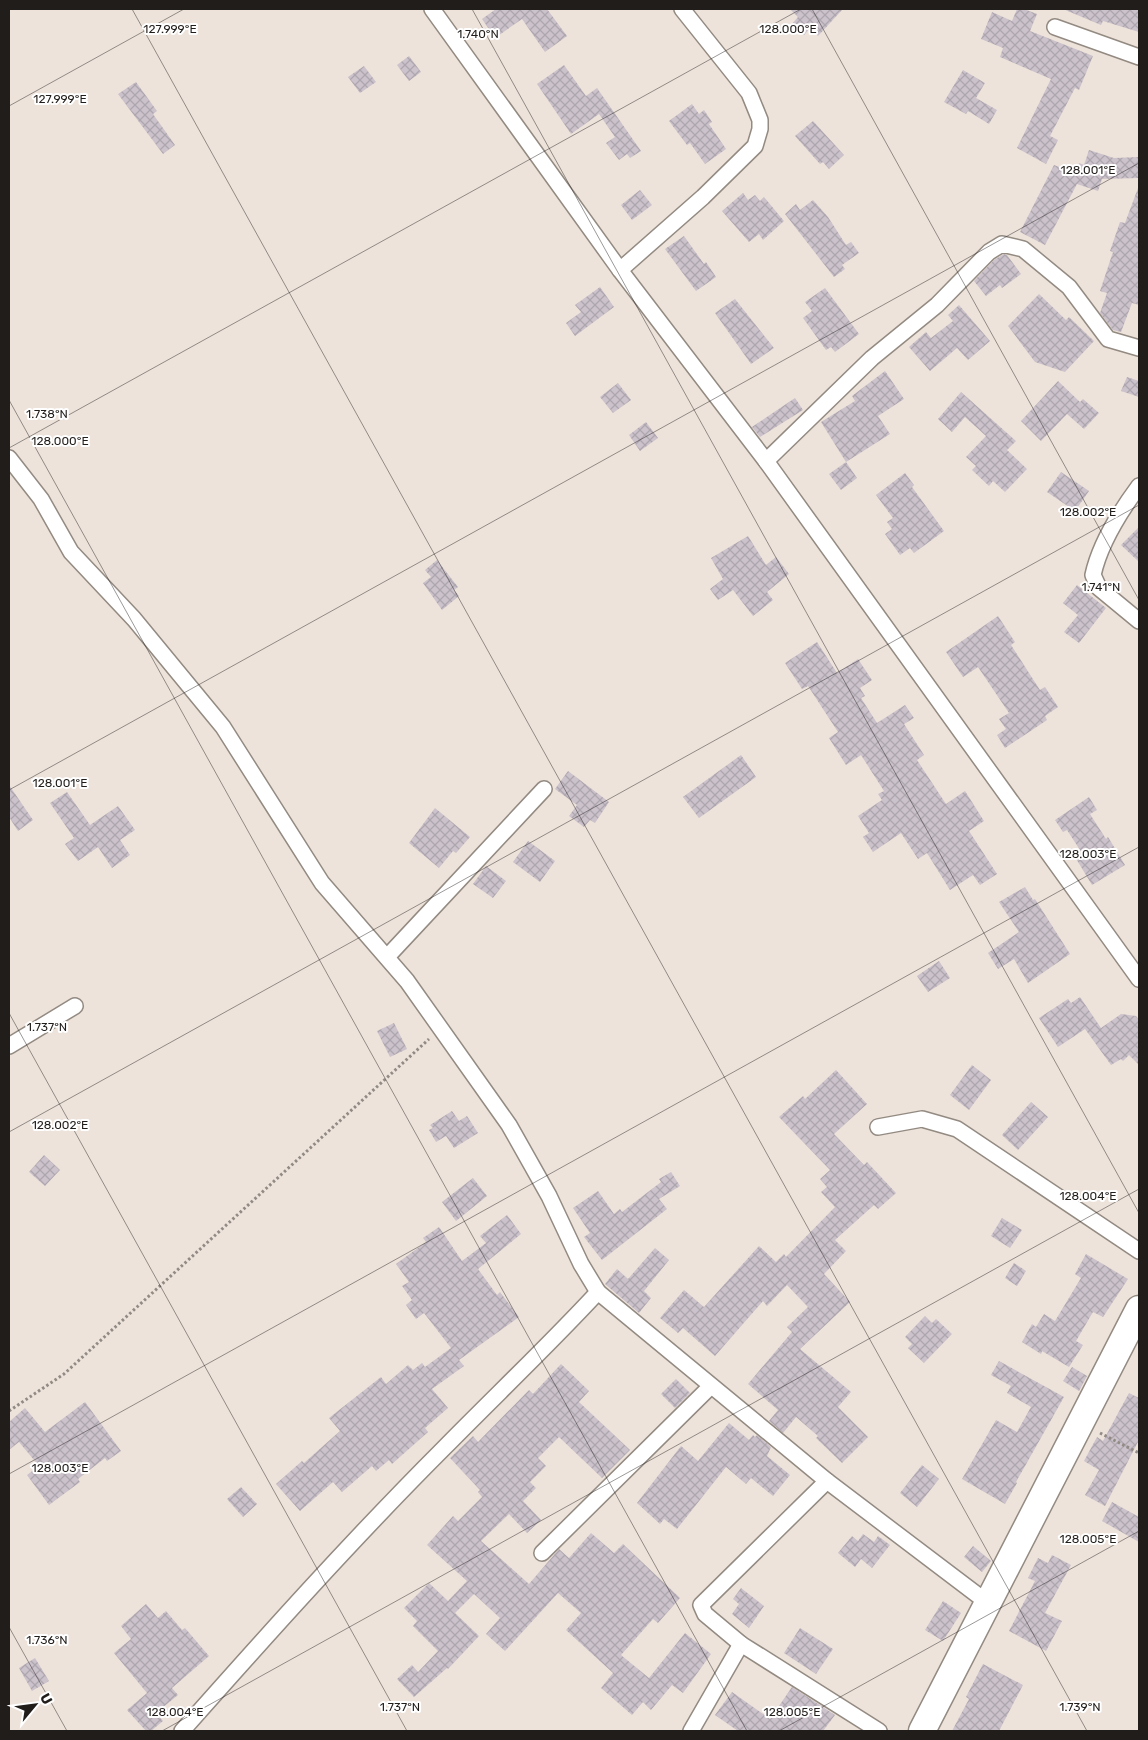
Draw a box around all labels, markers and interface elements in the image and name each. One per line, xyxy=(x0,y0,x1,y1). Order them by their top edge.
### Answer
text: 127.999°E xyxy=(143,22,197,36)
text: 128.000°E xyxy=(759,22,817,36)
text: 1.740°N xyxy=(457,27,499,41)
text: 127.999°E xyxy=(33,92,87,106)
text: 128.001°E xyxy=(1061,163,1115,177)
text: 1.738°N xyxy=(26,407,68,421)
text: 128.000°E xyxy=(31,434,89,448)
text: 128.002°E xyxy=(1060,505,1116,519)
text: 1.741°N xyxy=(1082,580,1120,594)
text: 128.001°E xyxy=(33,776,87,790)
text: 128.003°E xyxy=(1060,847,1116,861)
text: 1.737°N xyxy=(27,1020,67,1034)
text: 128.002°E xyxy=(32,1118,88,1132)
text: 128.004°E xyxy=(1059,1189,1117,1203)
text: 128.003°E xyxy=(32,1461,88,1475)
text: 128.005°E xyxy=(1060,1532,1116,1546)
text: 1.736°N xyxy=(26,1633,68,1647)
north arrow xyxy=(10,1680,60,1730)
text: U xyxy=(36,1690,56,1708)
text: 1.737°N xyxy=(380,1700,420,1714)
text: 1.739°N xyxy=(1059,1700,1101,1714)
text: 128.004°E xyxy=(146,1705,204,1719)
text: 128.005°E xyxy=(764,1705,820,1719)

